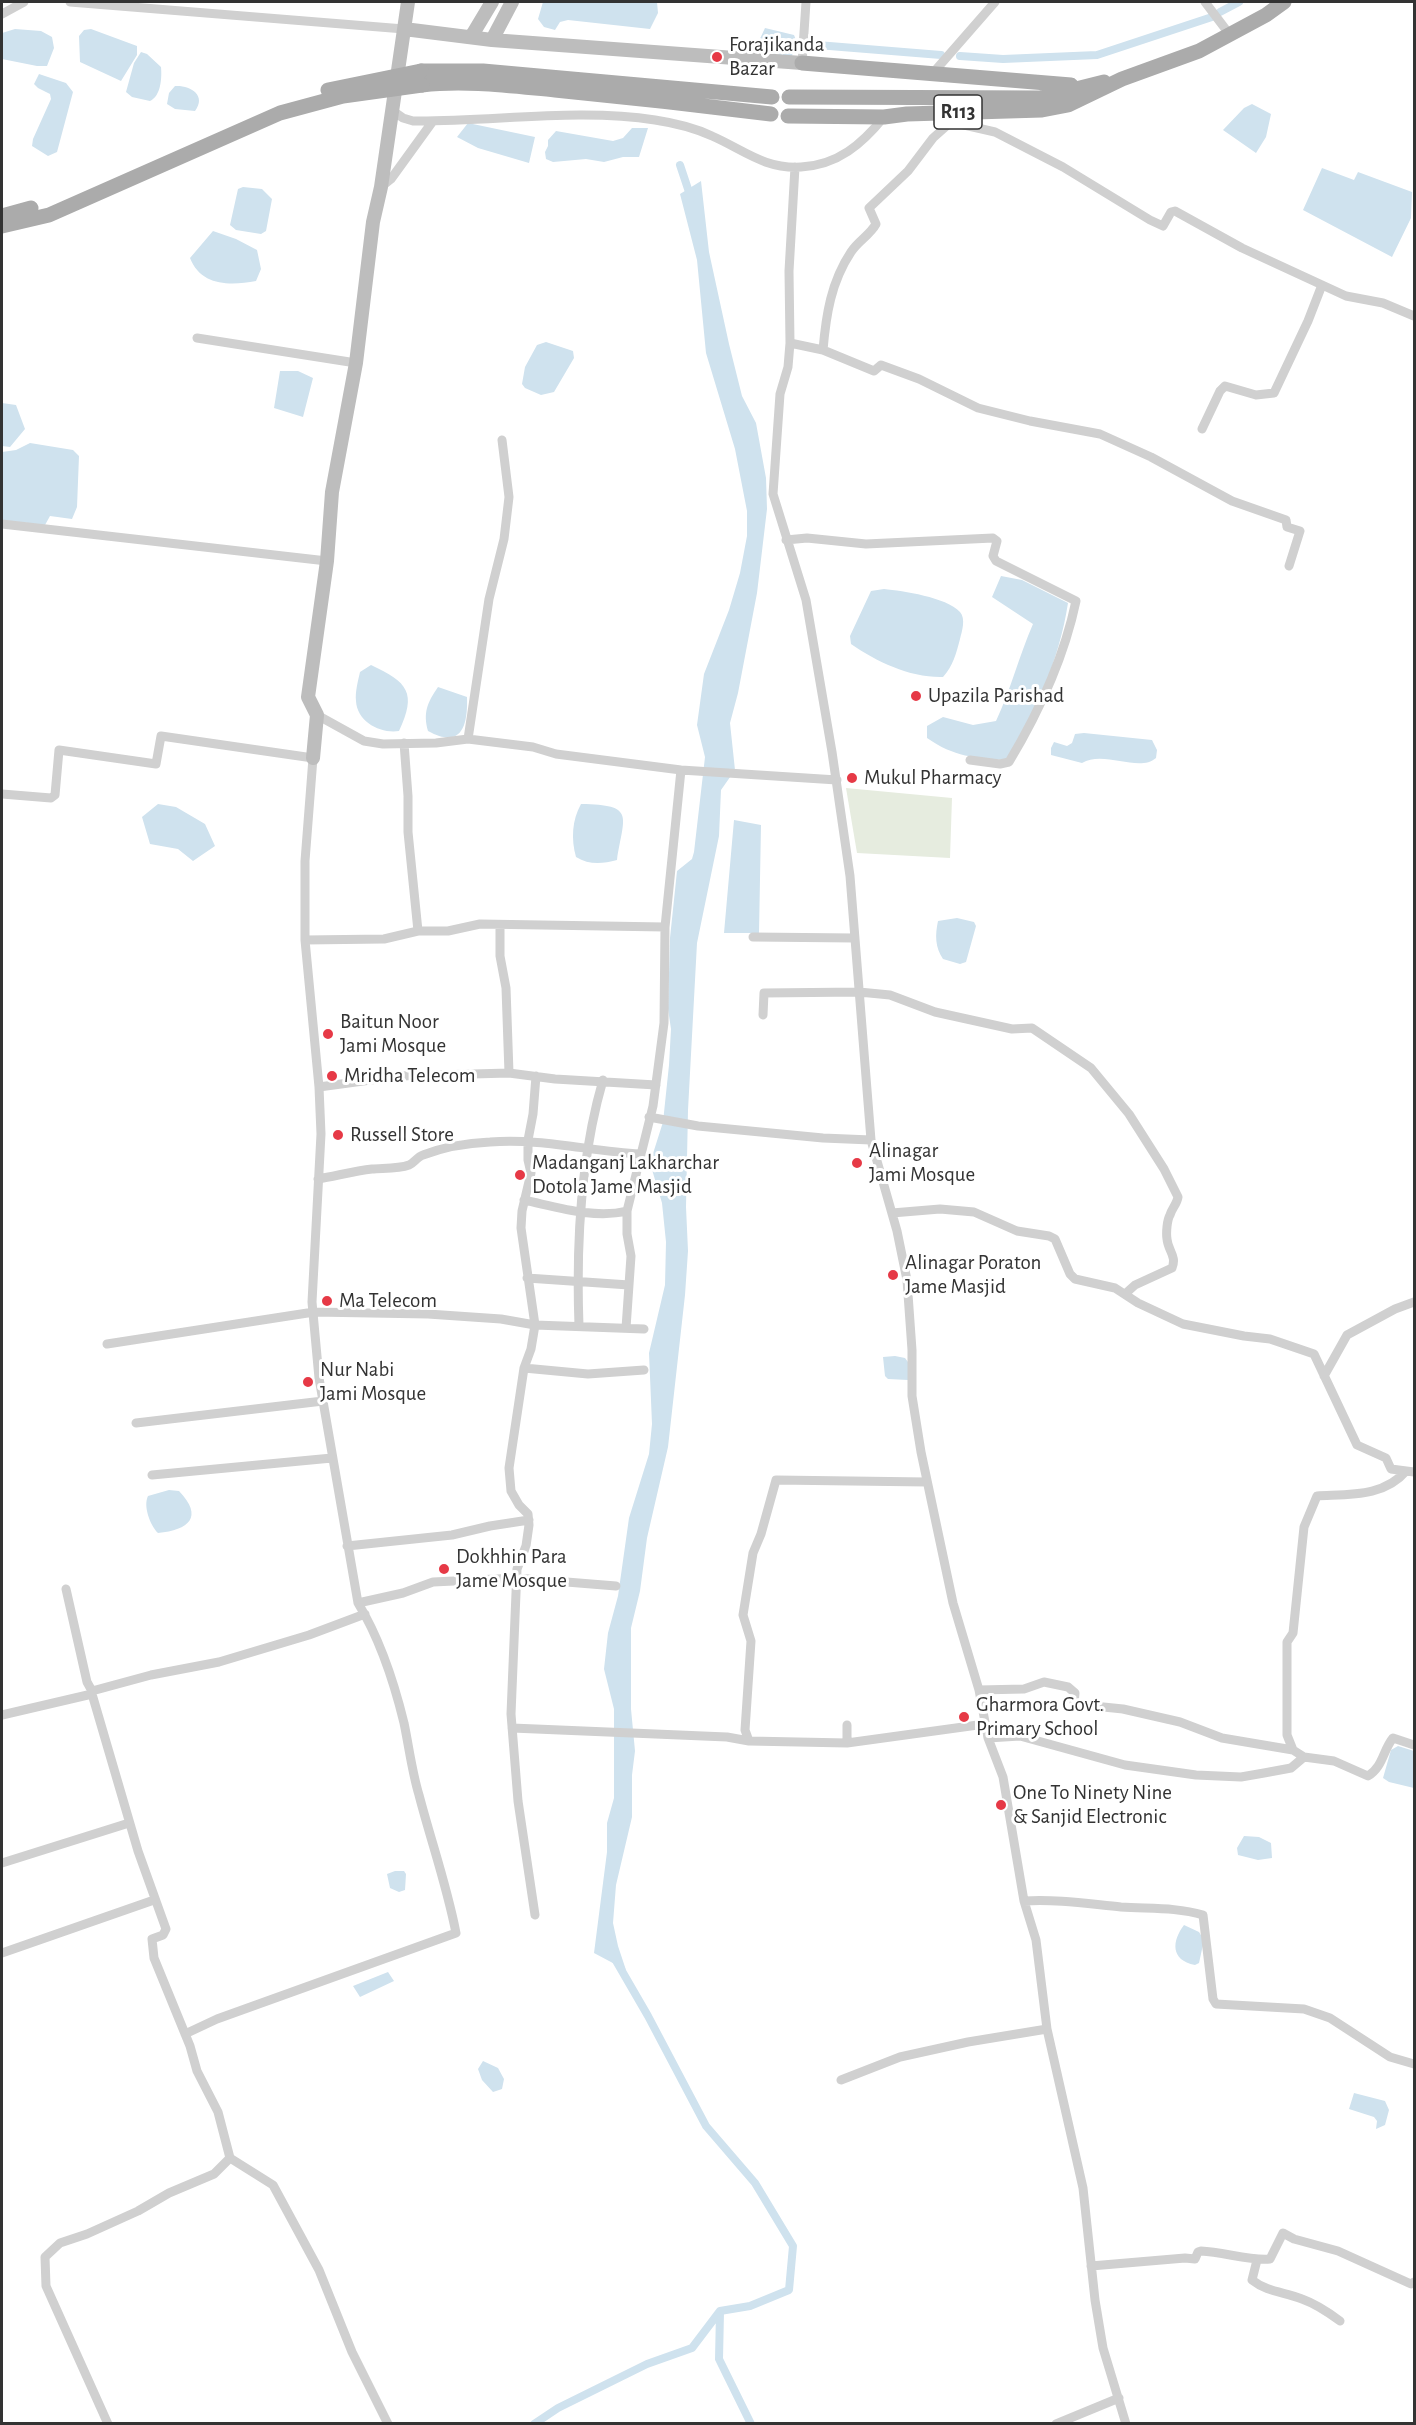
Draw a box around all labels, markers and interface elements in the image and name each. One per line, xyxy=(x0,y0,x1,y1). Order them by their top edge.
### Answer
place label: Forajikanda Bazar xyxy=(729,32,824,82)
marker: Forajikanda Bazar xyxy=(710,50,724,64)
road number: R113 xyxy=(934,95,982,129)
place label: Upazila Parishad xyxy=(928,683,1064,709)
marker: Upazila Parishad xyxy=(909,689,923,703)
place label: Mukul Pharmacy xyxy=(864,765,1001,791)
marker: Mukul Pharmacy xyxy=(845,771,859,785)
place label: Baitun Noor Jami Mosque xyxy=(340,1009,446,1059)
marker: Baitun Noor Jami Mosque xyxy=(321,1027,335,1041)
place label: Mridha Telecom xyxy=(344,1063,476,1089)
marker: Mridha Telecom xyxy=(325,1069,339,1083)
place label: Russell Store xyxy=(350,1122,454,1148)
marker: Russell Store xyxy=(331,1128,345,1142)
place label: Alinagar Jami Mosque xyxy=(869,1138,975,1188)
place label: Madanganj Lakharchar Dotola Jame Masjid xyxy=(532,1150,719,1200)
marker: Alinagar Jami Mosque xyxy=(850,1156,864,1170)
marker: Madanganj Lakharchar Dotola Jame Masjid xyxy=(513,1168,527,1182)
place label: Alinagar Poraton Jame Masjid xyxy=(905,1250,1041,1300)
marker: Alinagar Poraton Jame Masjid xyxy=(886,1268,900,1282)
place label: Ma Telecom xyxy=(339,1288,437,1314)
marker: Ma Telecom xyxy=(320,1294,334,1308)
place label: Nur Nabi Jami Mosque xyxy=(320,1357,426,1407)
marker: Nur Nabi Jami Mosque xyxy=(301,1375,315,1389)
place label: Dokhhin Para Jame Mosque xyxy=(456,1544,567,1594)
marker: Dokhhin Para Jame Mosque xyxy=(437,1562,451,1576)
place label: Gharmora Govt. Primary School xyxy=(976,1692,1104,1742)
marker: Gharmora Govt. Primary School xyxy=(957,1710,971,1724)
place label: One To Ninety Nine & Sanjid Electronic xyxy=(1013,1780,1172,1830)
marker: One To Ninety Nine & Sanjid Electronic xyxy=(994,1798,1008,1812)

